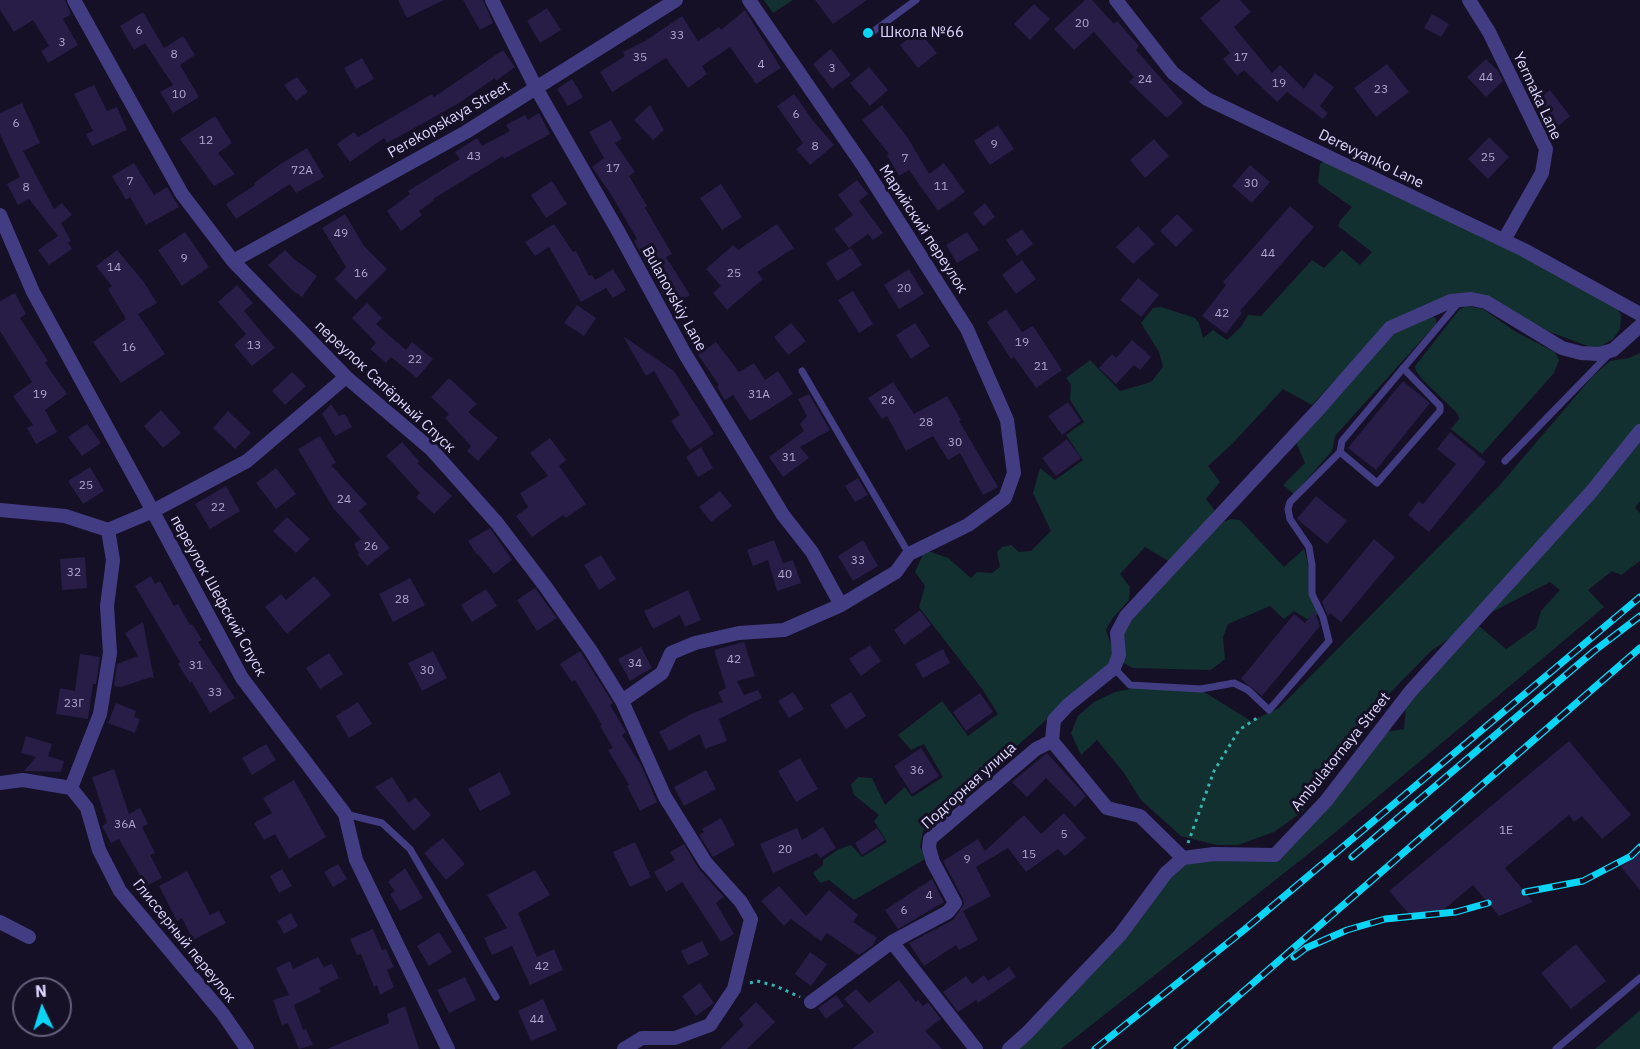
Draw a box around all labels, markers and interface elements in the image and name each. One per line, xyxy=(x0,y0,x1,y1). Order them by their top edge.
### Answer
house number: 20 xyxy=(1075,17,1089,31)
house number: 6 xyxy=(135,24,143,38)
place label: Школа №66 xyxy=(880,24,964,42)
marker: Школа №66 xyxy=(861,26,875,40)
house number: 33 xyxy=(670,29,684,43)
house number: 3 xyxy=(58,36,66,50)
house number: 8 xyxy=(170,48,178,62)
street label: Yermaka Lane xyxy=(1509,49,1565,143)
house number: 35 xyxy=(633,51,647,65)
house number: 17 xyxy=(1234,51,1248,65)
house number: 4 xyxy=(757,58,765,72)
house number: 3 xyxy=(828,62,836,76)
house number: 44 xyxy=(1479,71,1493,85)
house number: 24 xyxy=(1138,73,1152,87)
house number: 19 xyxy=(1272,77,1286,91)
street label: Perekopskaya Street xyxy=(385,78,513,162)
house number: 23 xyxy=(1374,83,1388,97)
house number: 10 xyxy=(172,88,186,102)
house number: 6 xyxy=(792,108,800,122)
house number: 6 xyxy=(12,117,20,131)
street label: Derevyanko Lane xyxy=(1315,126,1427,192)
house number: 12 xyxy=(199,134,213,148)
house number: 9 xyxy=(990,138,998,152)
house number: 8 xyxy=(811,140,819,154)
house number: 43 xyxy=(467,150,481,164)
house number: 25 xyxy=(1481,151,1495,165)
house number: 7 xyxy=(901,152,909,166)
street label: Марийский переулок xyxy=(875,161,971,297)
house number: 17 xyxy=(606,162,620,176)
house number: 72А xyxy=(291,164,313,178)
house number: 7 xyxy=(126,175,134,189)
house number: 30 xyxy=(1244,177,1258,191)
house number: 11 xyxy=(934,180,948,194)
house number: 8 xyxy=(22,181,30,195)
house number: 49 xyxy=(334,227,348,241)
street label: Bulanovskiy Lane xyxy=(638,244,710,354)
house number: 44 xyxy=(1261,247,1275,261)
house number: 9 xyxy=(180,252,188,266)
house number: 14 xyxy=(107,261,121,275)
house number: 16 xyxy=(354,267,368,281)
house number: 25 xyxy=(727,267,741,281)
house number: 20 xyxy=(897,282,911,296)
house number: 42 xyxy=(1215,307,1229,321)
street label: переулок Сапёрный Спуск xyxy=(311,317,459,457)
house number: 19 xyxy=(1015,336,1029,350)
house number: 13 xyxy=(247,339,261,353)
house number: 16 xyxy=(122,341,136,355)
house number: 22 xyxy=(408,353,422,367)
house number: 21 xyxy=(1034,360,1048,374)
house number: 19 xyxy=(33,388,47,402)
house number: 31А xyxy=(748,388,770,402)
house number: 26 xyxy=(881,394,895,408)
house number: 28 xyxy=(919,416,933,430)
house number: 30 xyxy=(948,436,962,450)
house number: 31 xyxy=(782,451,796,465)
house number: 25 xyxy=(79,479,93,493)
house number: 24 xyxy=(337,493,351,507)
house number: 22 xyxy=(211,501,225,515)
street label: переулок Шефский Спуск xyxy=(166,512,270,680)
house number: 26 xyxy=(364,540,378,554)
house number: 33 xyxy=(851,554,865,568)
house number: 32 xyxy=(67,566,81,580)
house number: 40 xyxy=(778,568,792,582)
house number: 28 xyxy=(395,593,409,607)
house number: 42 xyxy=(727,653,741,667)
house number: 34 xyxy=(628,657,642,671)
house number: 31 xyxy=(189,659,203,673)
house number: 30 xyxy=(420,664,434,678)
house number: 33 xyxy=(208,686,222,700)
street label: Ambulatornaya Street xyxy=(1288,689,1394,815)
house number: 23Г xyxy=(64,697,84,711)
street label: Подгорная улица xyxy=(918,739,1020,833)
house number: 36 xyxy=(910,764,924,778)
house number: 36А xyxy=(114,818,136,832)
house number: 1Е xyxy=(1499,824,1513,838)
house number: 5 xyxy=(1060,828,1068,842)
house number: 20 xyxy=(778,843,792,857)
house number: 15 xyxy=(1022,848,1036,862)
house number: 9 xyxy=(963,853,971,867)
street label: Глиссерный переулок xyxy=(129,876,239,1006)
house number: 4 xyxy=(925,889,933,903)
house number: 6 xyxy=(900,904,908,918)
house number: 42 xyxy=(535,960,549,974)
north arrow xyxy=(12,977,72,1037)
text: N xyxy=(34,981,47,1001)
house number: 44 xyxy=(530,1013,544,1027)

